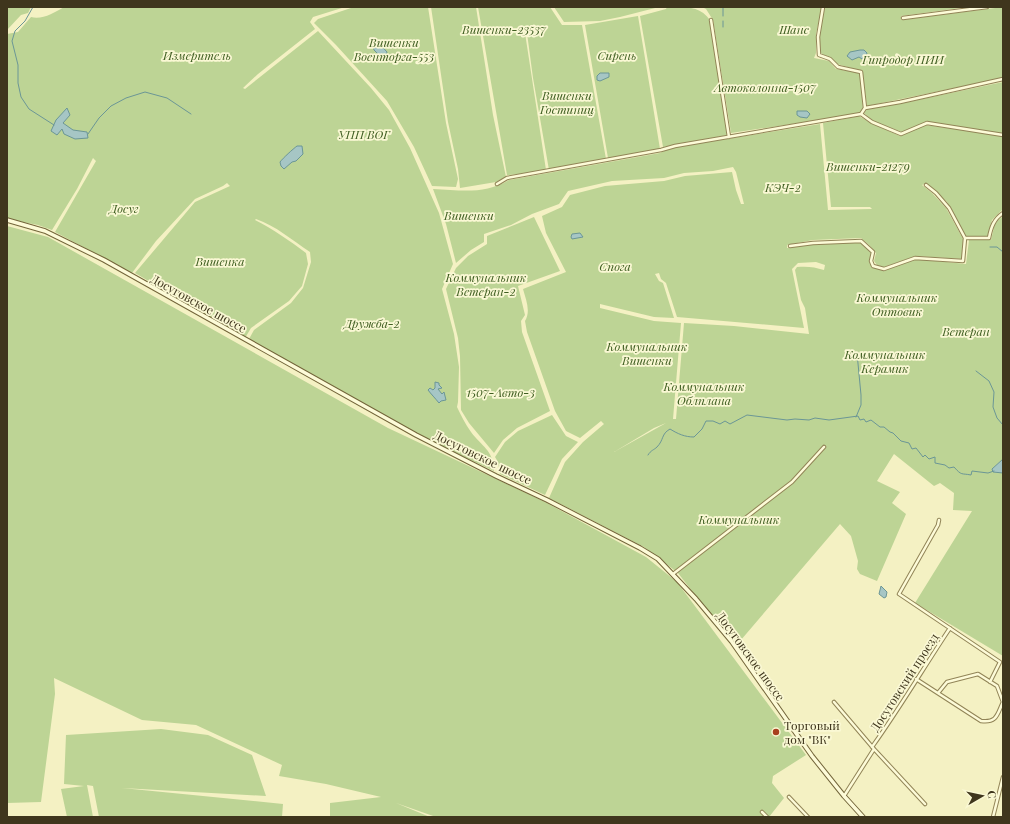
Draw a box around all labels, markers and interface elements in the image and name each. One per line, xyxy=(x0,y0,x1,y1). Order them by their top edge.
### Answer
park label: Вишенки-23537 xyxy=(461,21,547,37)
park label: Шанс xyxy=(778,21,810,37)
park label: Вишенки Военторга-553 xyxy=(353,34,435,64)
park label: Измеритель xyxy=(162,47,231,63)
park label: Сирень xyxy=(597,47,637,63)
park label: Гипродор НИИ xyxy=(861,51,946,67)
park label: Автоколонна-1507 xyxy=(712,79,817,95)
park label: Вишенки Гостиниц xyxy=(539,87,594,117)
park label: УПП ВОГ xyxy=(338,126,391,142)
park label: Вишенки-21279 xyxy=(825,158,910,174)
park label: КЭЧ-2 xyxy=(764,179,801,195)
park label: Досуг xyxy=(108,200,139,216)
park label: Вишенки xyxy=(443,207,494,223)
park label: Вишенка xyxy=(194,253,245,269)
park label: Спога xyxy=(599,258,631,274)
park label: Коммунальник Ветеран-2 xyxy=(444,269,527,299)
street label: Досуговское шоссе xyxy=(148,270,250,336)
park label: Коммунальник Оптовик xyxy=(855,289,938,319)
park label: Дружба-2 xyxy=(342,315,400,331)
park label: Ветеран xyxy=(941,323,990,339)
park label: Коммунальник Вишенки xyxy=(605,338,688,368)
park label: Коммунальник Керамик xyxy=(843,346,926,376)
park label: Коммунальник Облплана xyxy=(662,378,745,408)
park label: 1507-Авто-3 xyxy=(467,384,535,400)
street label: Досуговское шоссе xyxy=(431,426,535,488)
park label: Коммунальник xyxy=(697,511,780,527)
street label: Досуговское шоссе xyxy=(713,608,789,704)
street label: Досуговский проезд xyxy=(866,629,942,734)
place label: Торговый дом "ВК" xyxy=(784,717,840,747)
marker: Торговый дом "ВК" xyxy=(771,727,781,737)
north arrow xyxy=(962,776,1002,816)
text: С xyxy=(984,789,1000,800)

